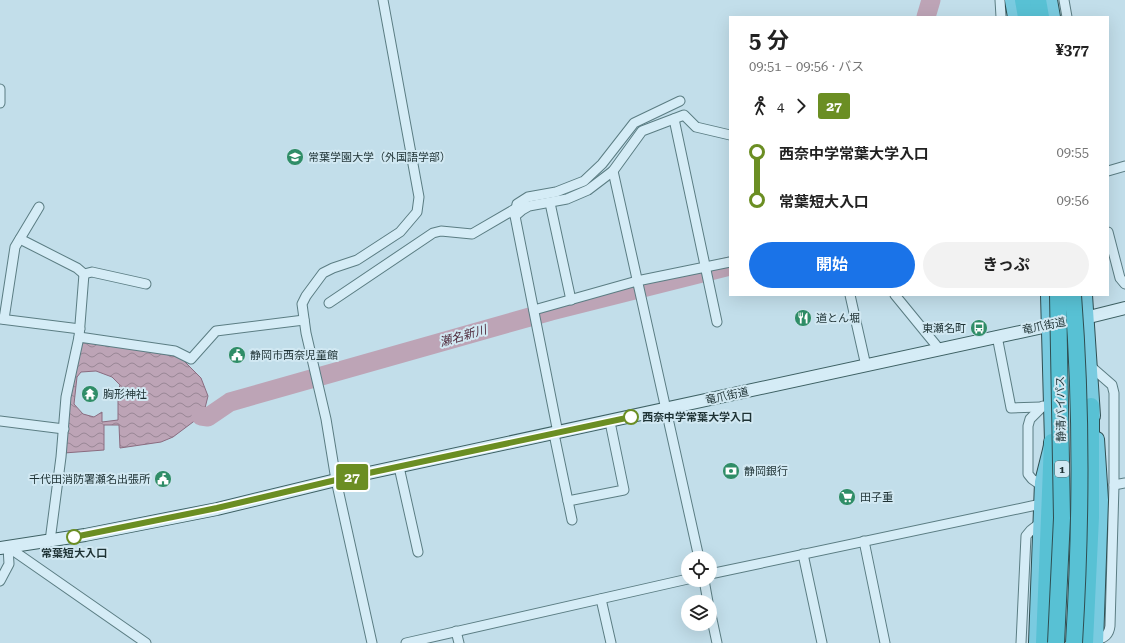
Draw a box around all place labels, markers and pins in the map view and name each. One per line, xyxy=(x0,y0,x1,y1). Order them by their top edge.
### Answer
school or university icon: 常葉学園大学（外国語学部） xyxy=(285,147,305,167)
place label: 常葉学園大学（外国語学部） xyxy=(308,151,451,164)
restaurant icon: 道とん堀 xyxy=(793,308,813,328)
place label: 道とん堀 xyxy=(816,312,860,325)
bus stop icon: 東瀬名町 xyxy=(969,318,989,338)
place label: 東瀬名町 xyxy=(922,322,966,335)
public building icon: 静岡市西奈児童館 xyxy=(227,345,247,365)
place label: 静岡市西奈児童館 xyxy=(250,349,338,362)
temple icon: 胸形神社 xyxy=(80,384,100,404)
place label: 胸形神社 xyxy=(103,388,147,401)
marker: 西奈中学常葉大学入口 xyxy=(623,409,639,425)
place label: 西奈中学常葉大学入口 xyxy=(642,411,752,424)
bank icon: 静岡銀行 xyxy=(721,461,741,481)
place label: 静岡銀行 xyxy=(744,465,788,478)
public building icon: 千代田消防署瀬名出張所 xyxy=(153,469,173,489)
place label: 千代田消防署瀬名出張所 xyxy=(29,473,151,486)
supermarket icon: 田子重 xyxy=(837,487,857,507)
place label: 田子重 xyxy=(860,491,893,504)
marker: 常葉短大入口 xyxy=(66,529,82,545)
place label: 常葉短大入口 xyxy=(41,547,107,560)

